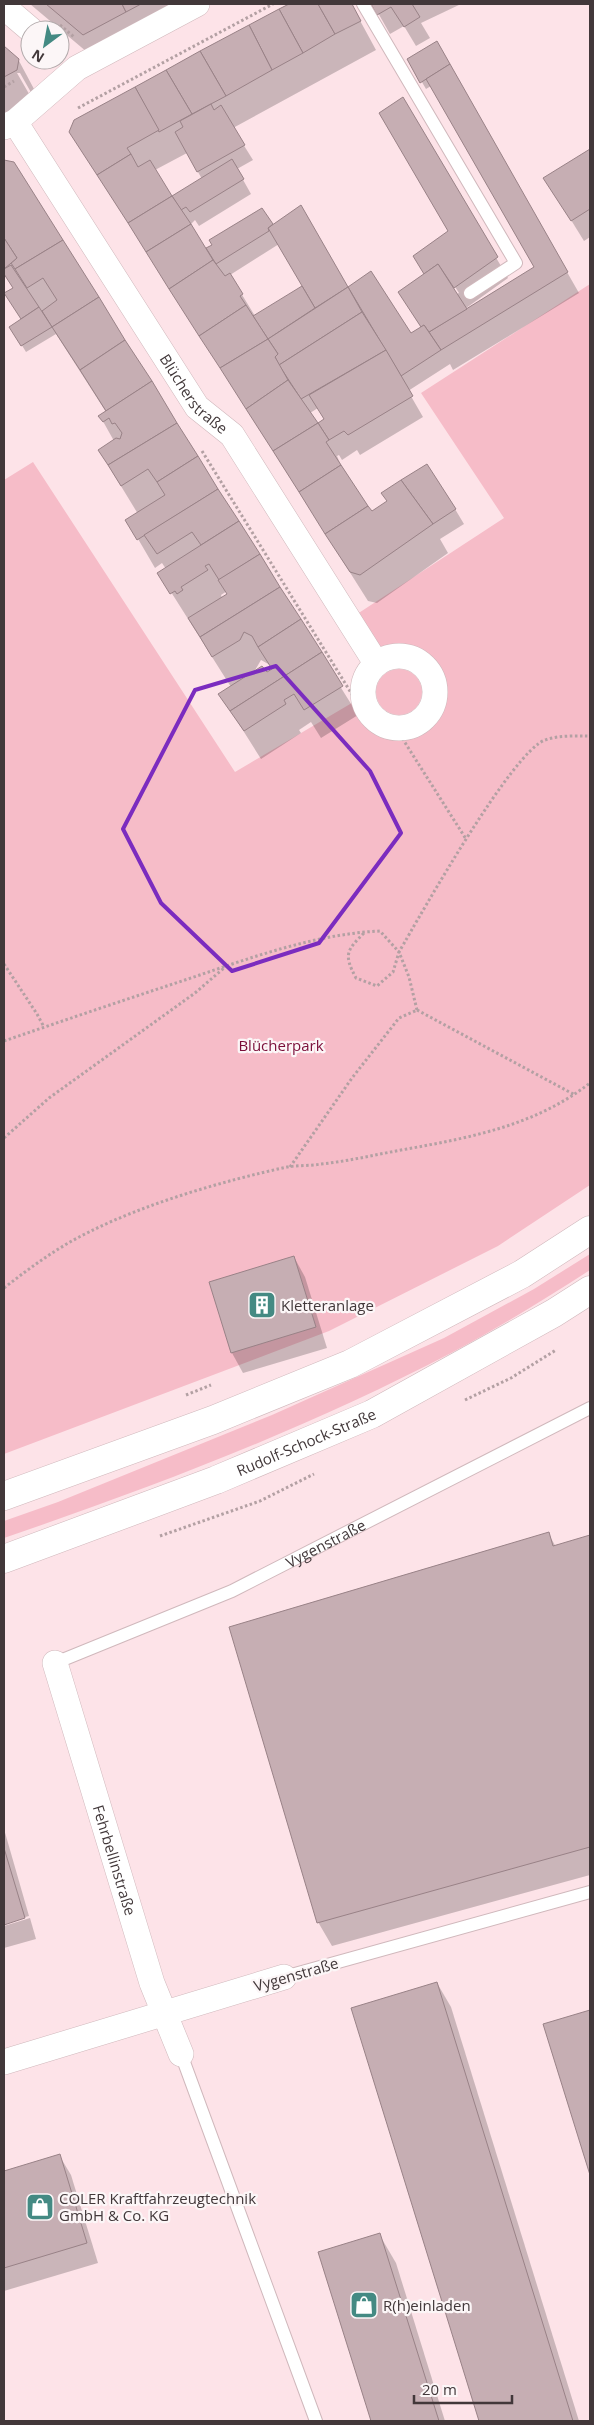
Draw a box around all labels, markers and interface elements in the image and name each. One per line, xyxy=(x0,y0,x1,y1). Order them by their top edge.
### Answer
north arrow xyxy=(20,20,70,70)
text: N xyxy=(28,45,48,68)
street label: Blücherstraße xyxy=(156,350,232,438)
park label: Blücherpark xyxy=(238,1035,324,1055)
building icon: Kletteranlage xyxy=(247,1290,277,1320)
place label: Kletteranlage xyxy=(281,1295,374,1315)
street label: Rudolf-Schock-Straße xyxy=(233,1404,379,1480)
street label: Vygenstraße xyxy=(282,1515,369,1572)
street label: Fehrbellinstraße xyxy=(89,1802,141,1918)
street label: Vygenstraße xyxy=(251,1952,341,1996)
place label: COLER Kraftfahrzeugtechnik GmbH & Co. KG xyxy=(59,2188,256,2225)
shop icon: COLER Kraftfahrzeugtechnik GmbH & Co. KG xyxy=(25,2192,55,2222)
shop icon: R(h)einladen xyxy=(349,2290,379,2320)
place label: R(h)einladen xyxy=(383,2295,471,2315)
scale bar xyxy=(414,2372,512,2404)
text: 20 m xyxy=(422,2379,457,2399)

